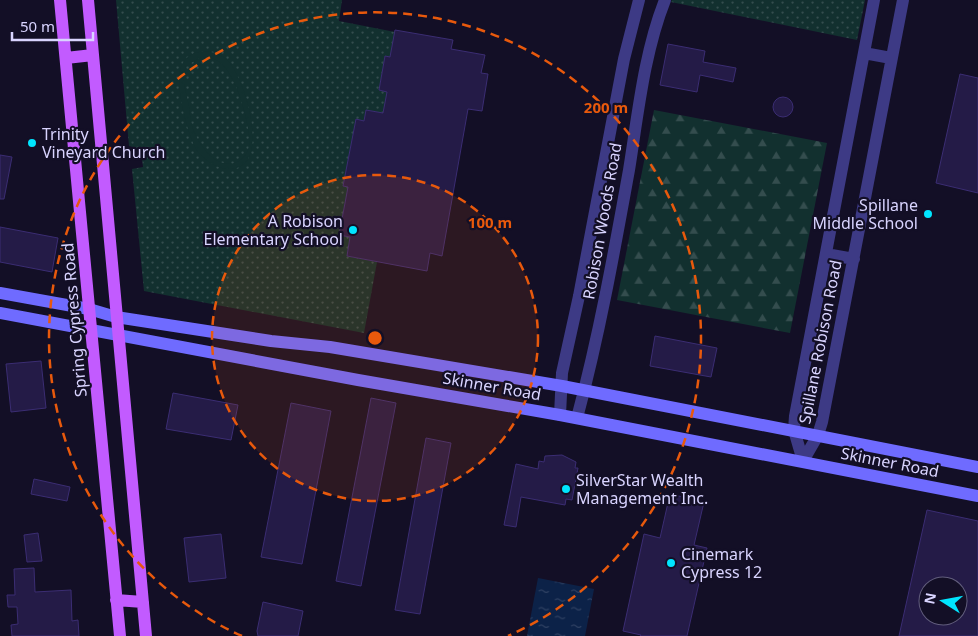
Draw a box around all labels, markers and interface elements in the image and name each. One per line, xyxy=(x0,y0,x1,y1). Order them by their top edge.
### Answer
scale bar xyxy=(12,10,94,42)
text: 50 m xyxy=(20,16,55,36)
text: 200 m xyxy=(584,97,628,117)
place label: Trinity Vineyard Church xyxy=(42,123,166,163)
marker: Trinity Vineyard Church xyxy=(26,137,38,149)
street label: Robison Woods Road xyxy=(577,141,627,301)
place label: Spillane Middle School xyxy=(813,194,918,234)
marker: Spillane Middle School xyxy=(922,208,934,220)
place label: A Robison Elementary School xyxy=(204,210,343,250)
text: 100 m xyxy=(468,212,512,232)
marker: A Robison Elementary School xyxy=(347,224,359,236)
street label: Spring Cypress Road xyxy=(56,242,92,398)
street label: Spillane Robison Road xyxy=(793,258,847,426)
centre of rings xyxy=(366,329,384,347)
street label: Skinner Road xyxy=(441,367,543,405)
street label: Skinner Road xyxy=(839,442,941,482)
place label: SilverStar Wealth Management Inc. xyxy=(576,469,708,509)
marker: SilverStar Wealth Management Inc. xyxy=(560,483,572,495)
place label: Cinemark Cypress 12 xyxy=(681,543,762,583)
marker: Cinemark Cypress 12 xyxy=(665,557,677,569)
north arrow xyxy=(918,576,968,626)
text: N xyxy=(919,591,940,606)

